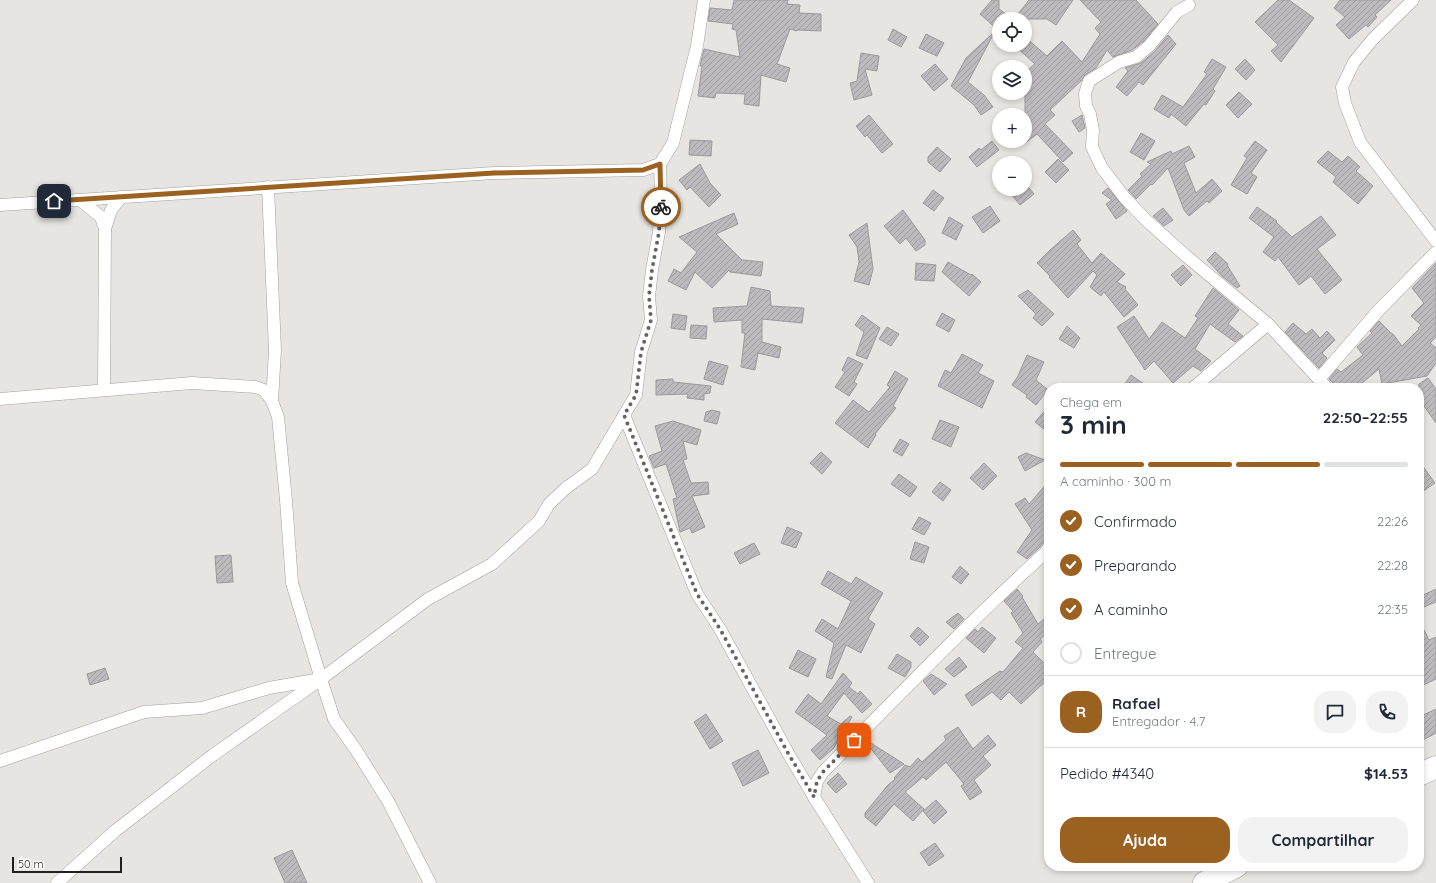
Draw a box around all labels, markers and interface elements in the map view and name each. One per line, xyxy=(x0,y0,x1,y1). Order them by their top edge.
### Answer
map controls xyxy=(992,12,1032,196)
button: locate xyxy=(992,12,1032,52)
button: layers xyxy=(992,60,1032,100)
button: + xyxy=(992,108,1032,148)
button: − xyxy=(992,156,1032,196)
pin xyxy=(37,184,71,218)
courier xyxy=(641,187,681,227)
icon: home xyxy=(43,190,65,212)
icon: bike xyxy=(650,196,672,218)
text: Chega em xyxy=(1060,394,1122,410)
text: 3 min xyxy=(1060,408,1127,441)
text: 22:50–22:55 xyxy=(1323,408,1408,427)
text: A caminho · 300 m xyxy=(1060,473,1171,489)
icon: check xyxy=(1060,510,1082,532)
text: Confirmado xyxy=(1094,512,1177,531)
text: 22:26 xyxy=(1377,513,1408,529)
icon: check xyxy=(1060,554,1082,576)
text: Preparando xyxy=(1094,556,1177,575)
text: 22:28 xyxy=(1377,557,1408,573)
icon: check xyxy=(1060,598,1082,620)
text: A caminho xyxy=(1094,600,1168,619)
text: 22:35 xyxy=(1377,601,1408,617)
text: Entregue xyxy=(1094,644,1156,663)
button: chat xyxy=(1314,691,1356,733)
button: phone xyxy=(1366,691,1408,733)
text: Rafael xyxy=(1112,694,1161,713)
text: R xyxy=(1076,702,1086,721)
text: Entregador · 4.7 xyxy=(1112,713,1205,729)
pin xyxy=(837,723,871,757)
icon: bag xyxy=(843,729,865,751)
text: Pedido #4340 xyxy=(1060,764,1154,783)
text: $14.53 xyxy=(1364,764,1408,783)
button: Ajuda xyxy=(1060,817,1230,863)
button: Compartilhar xyxy=(1238,817,1408,863)
scale bar xyxy=(12,855,122,874)
text: 50 m xyxy=(18,857,44,871)

